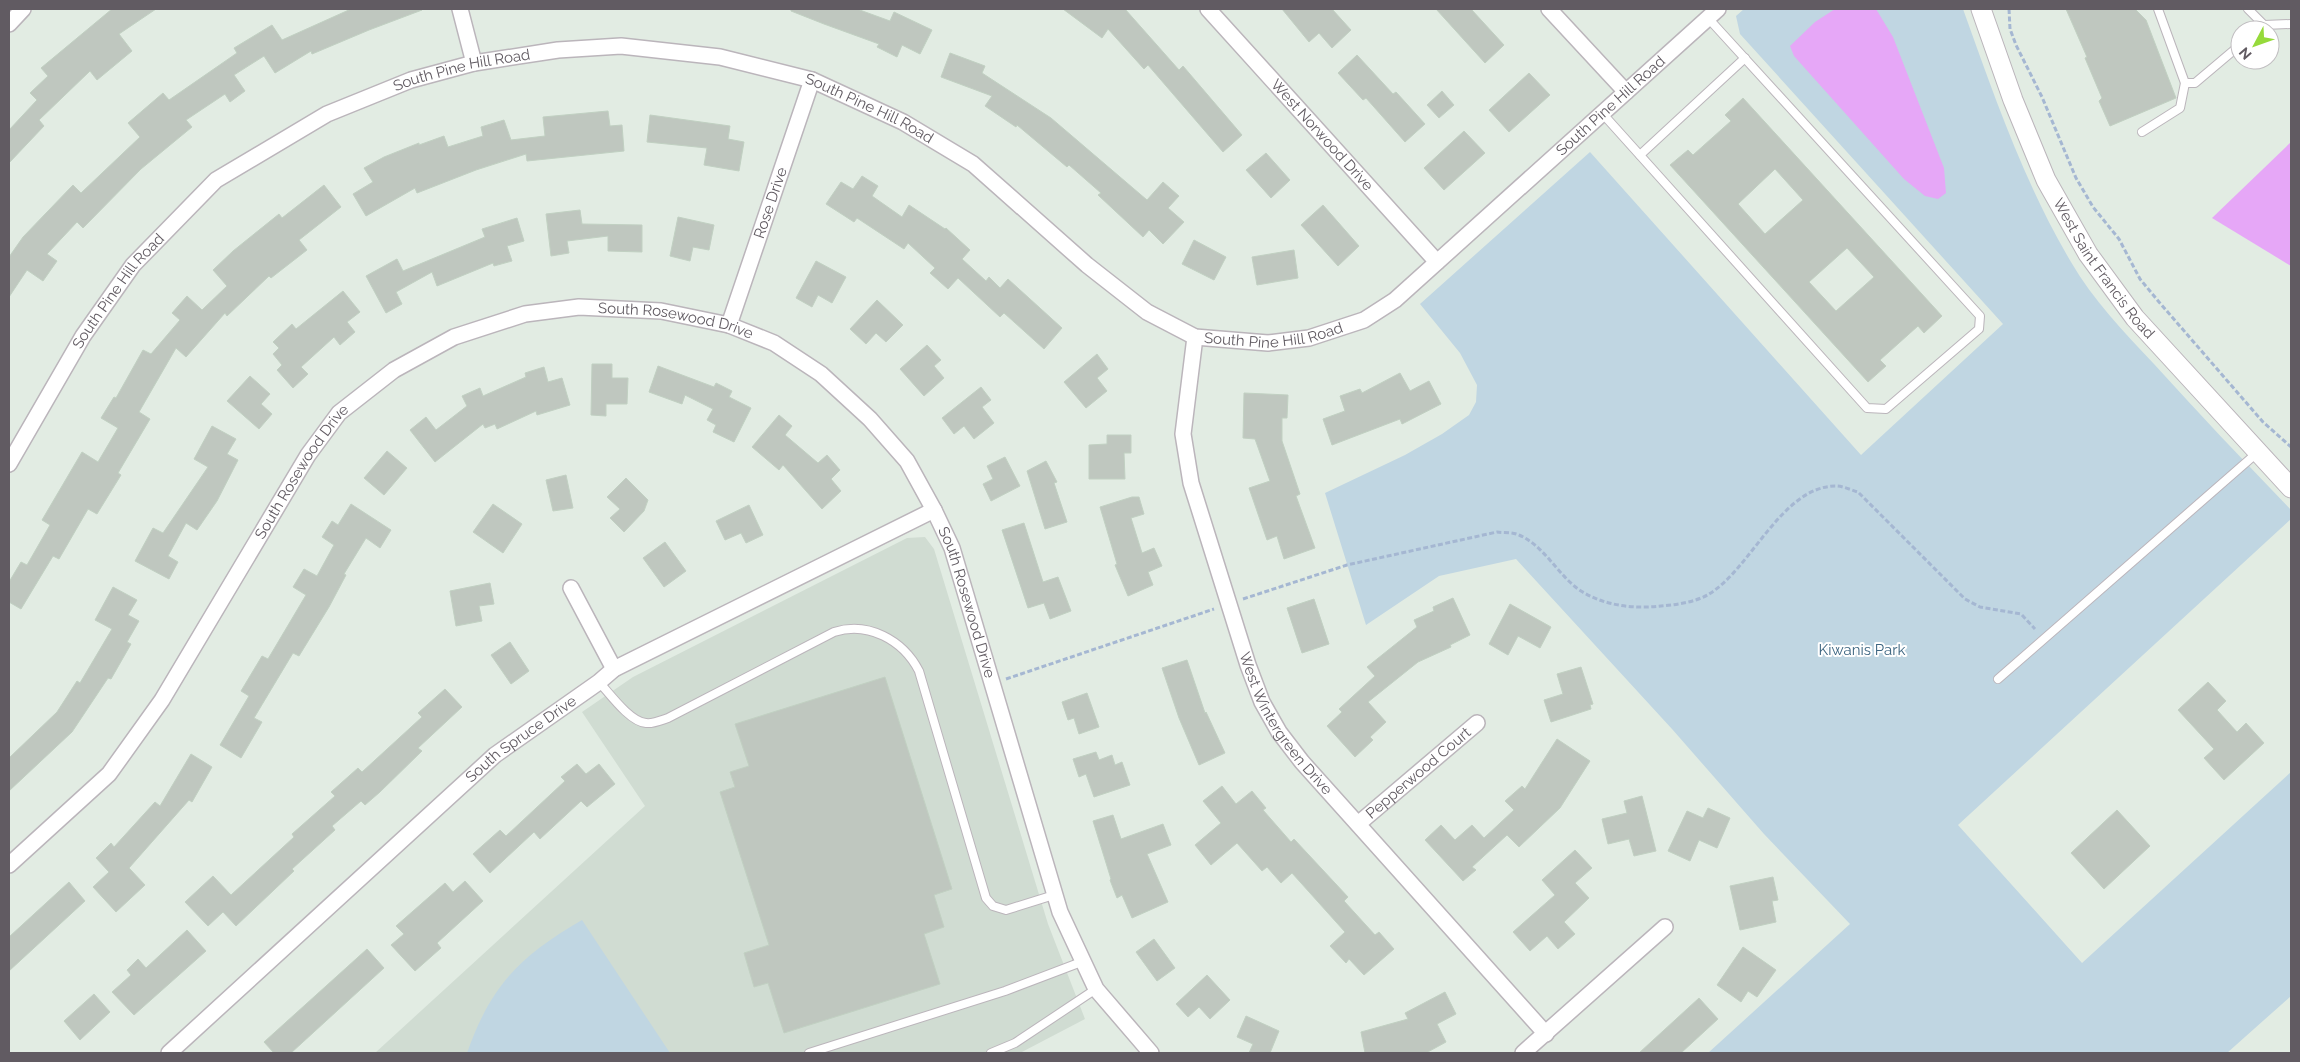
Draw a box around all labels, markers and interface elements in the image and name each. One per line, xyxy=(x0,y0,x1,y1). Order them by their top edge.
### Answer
north arrow xyxy=(2230,20,2280,70)
text: N xyxy=(2236,44,2255,63)
street label: South Pine Hill Road xyxy=(390,45,531,95)
street label: South Pine Hill Road xyxy=(1552,52,1669,160)
street label: South Pine Hill Road xyxy=(804,70,937,147)
street label: West Norwood Drive xyxy=(1267,76,1377,195)
street label: Rose Drive xyxy=(750,165,791,241)
street label: West Saint Francis Road xyxy=(2049,195,2158,342)
street label: South Pine Hill Road xyxy=(69,230,168,352)
street label: South Rosewood Drive xyxy=(598,299,756,343)
street label: South Pine Hill Road xyxy=(1203,319,1345,352)
street label: South Rosewood Drive xyxy=(251,400,352,542)
street label: South Rosewood Drive xyxy=(934,524,999,680)
park label: Kiwanis Park xyxy=(1819,641,1905,659)
street label: West Wintergreen Drive xyxy=(1236,650,1336,799)
street label: South Spruce Drive xyxy=(462,692,580,786)
street label: Pepperwood Court xyxy=(1362,723,1474,822)

